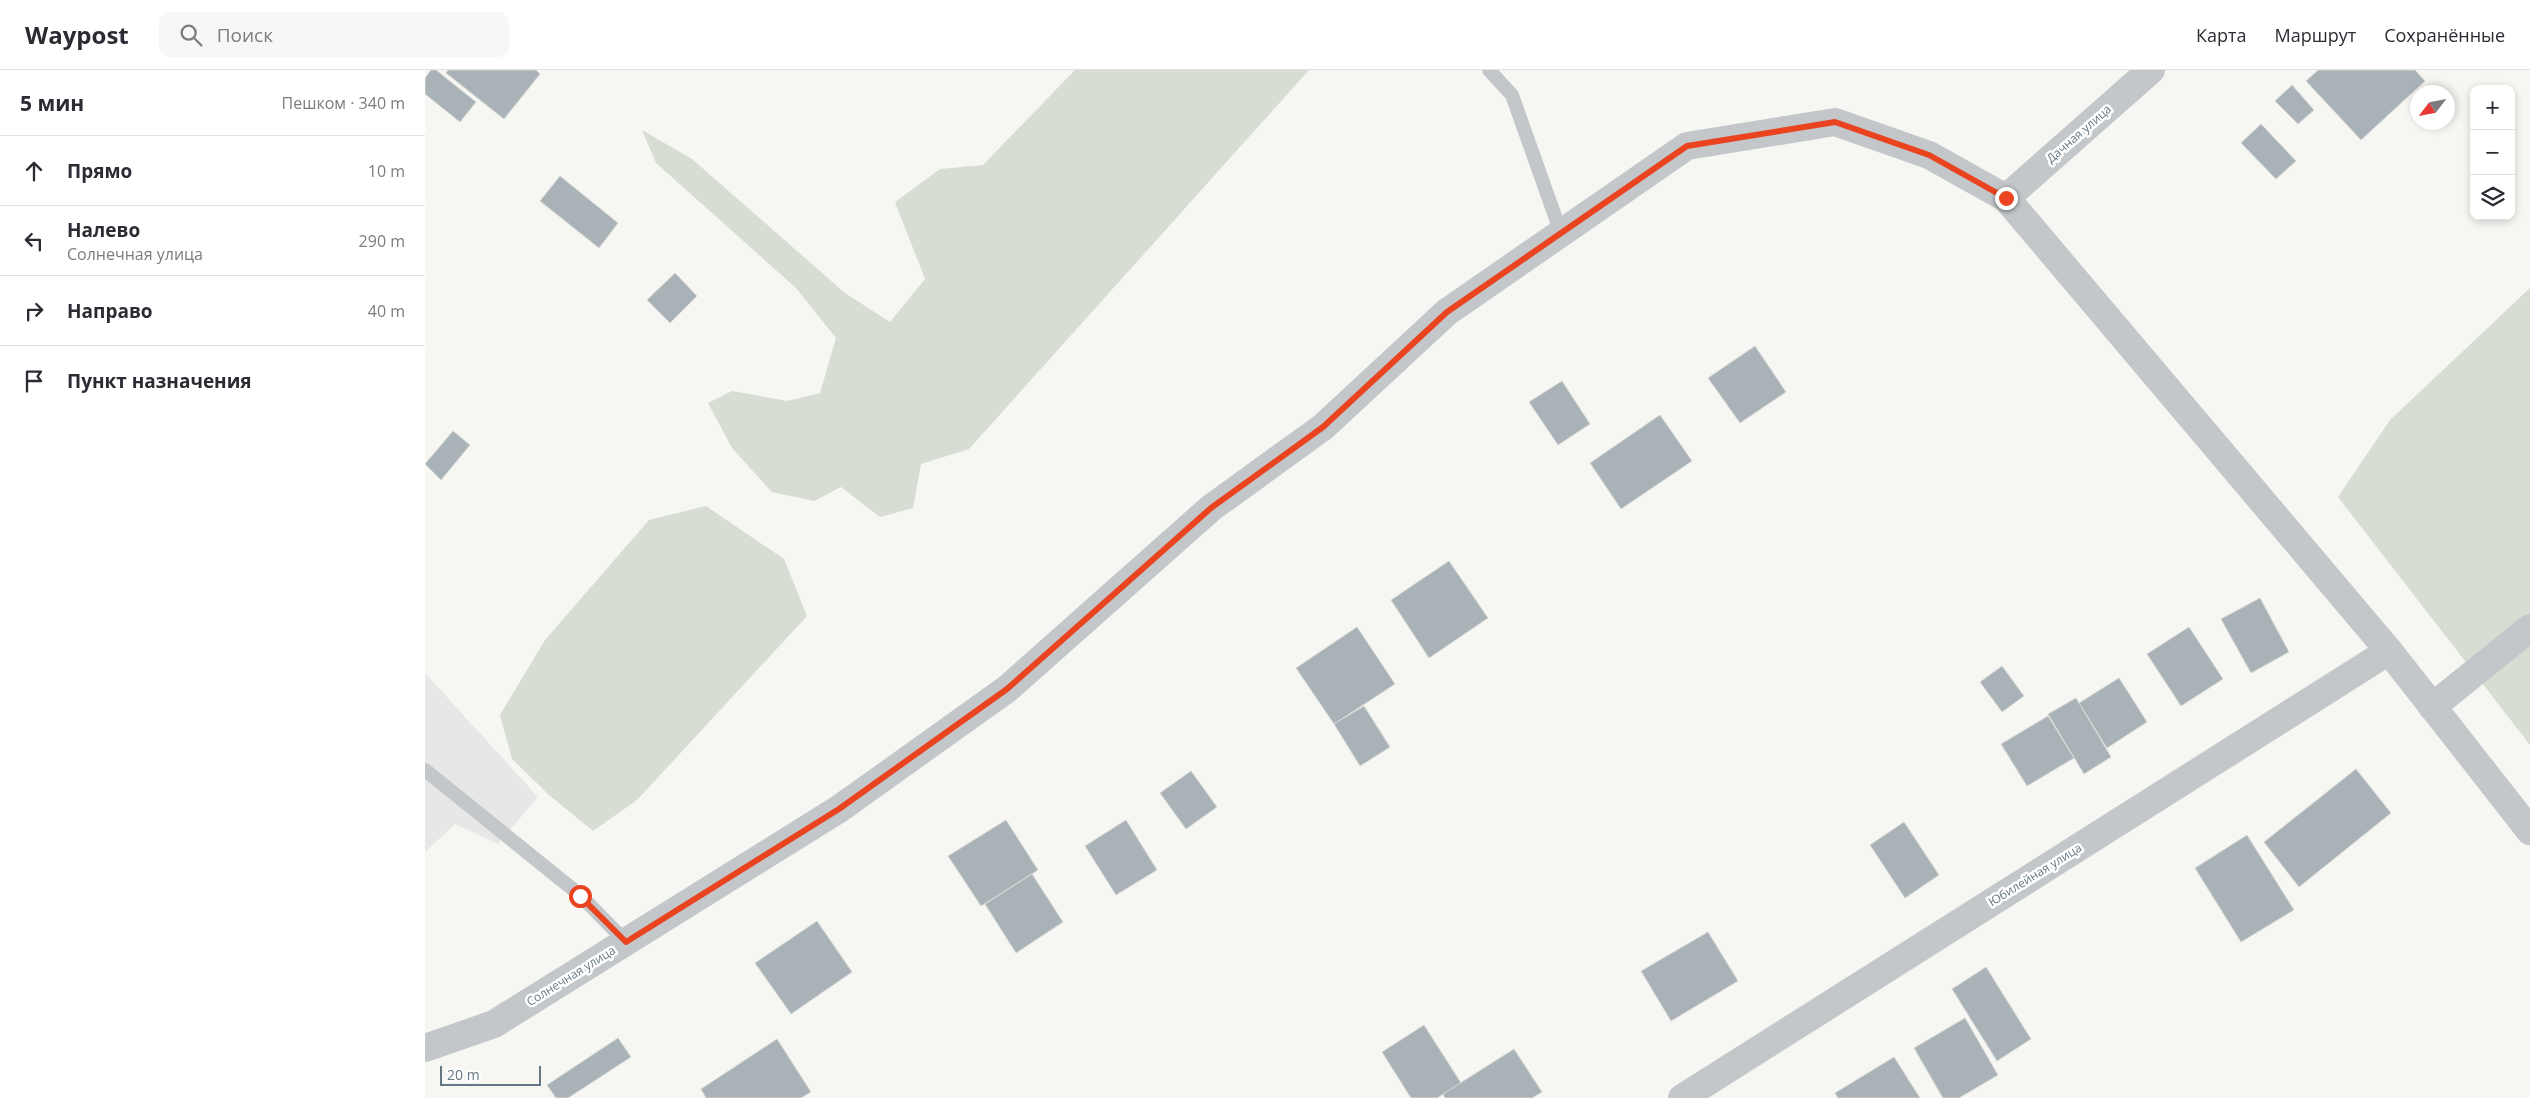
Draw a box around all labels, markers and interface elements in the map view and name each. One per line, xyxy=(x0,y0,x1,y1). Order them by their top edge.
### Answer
search box xyxy=(159,12,509,57)
text: Waypost xyxy=(25,18,129,51)
icon: search xyxy=(177,21,205,49)
text: Поиск xyxy=(217,22,273,48)
text: Карта xyxy=(2196,23,2246,47)
text: Маршрут xyxy=(2274,23,2356,47)
text: Сохранённые xyxy=(2384,23,2505,47)
north arrow xyxy=(2410,85,2455,130)
map controls xyxy=(2470,85,2515,220)
button: + xyxy=(2470,85,2515,130)
text: 5 мин xyxy=(20,89,84,117)
text: Пешком · 340 m xyxy=(282,92,405,114)
street label: Дачная улица xyxy=(2043,101,2115,167)
button: − xyxy=(2470,130,2515,175)
icon: ahead xyxy=(20,157,48,185)
text: Прямо xyxy=(67,158,132,184)
text: 10 m xyxy=(368,160,405,182)
button: layers xyxy=(2470,175,2515,220)
route end xyxy=(1995,187,2018,210)
text: Налево xyxy=(67,217,140,243)
icon: left xyxy=(20,227,48,255)
text: 290 m xyxy=(359,230,405,252)
text: Солнечная улица xyxy=(67,243,203,265)
icon: right xyxy=(20,297,48,325)
text: Направо xyxy=(67,298,153,324)
text: 40 m xyxy=(368,300,405,322)
icon: arrive xyxy=(20,367,48,395)
text: Пункт назначения xyxy=(67,368,252,394)
street label: Юбилейная улица xyxy=(1985,839,2085,910)
route start xyxy=(569,885,592,908)
street label: Солнечная улица xyxy=(523,941,618,1010)
scale bar xyxy=(440,1063,541,1086)
text: 20 m xyxy=(447,1065,480,1084)

